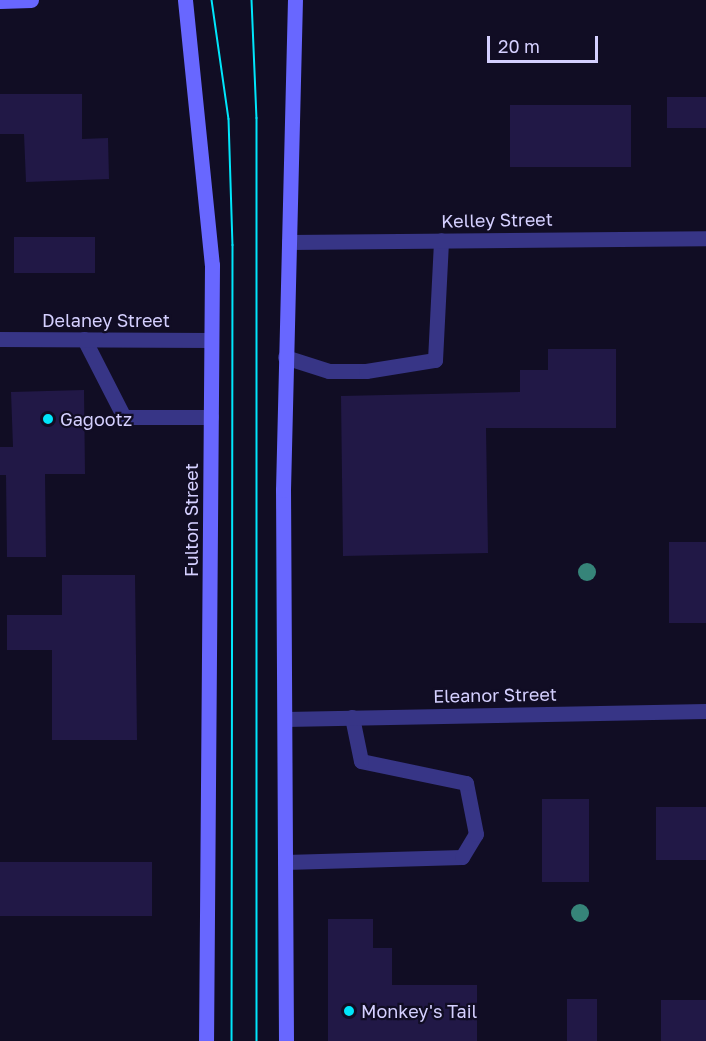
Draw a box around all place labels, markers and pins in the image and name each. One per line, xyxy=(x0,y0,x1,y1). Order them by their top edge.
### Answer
place label: Gagootz xyxy=(60,408,132,430)
marker: Gagootz xyxy=(41,412,55,426)
place label: Monkey's Tail xyxy=(361,1000,477,1022)
marker: Monkey's Tail xyxy=(342,1004,356,1018)

